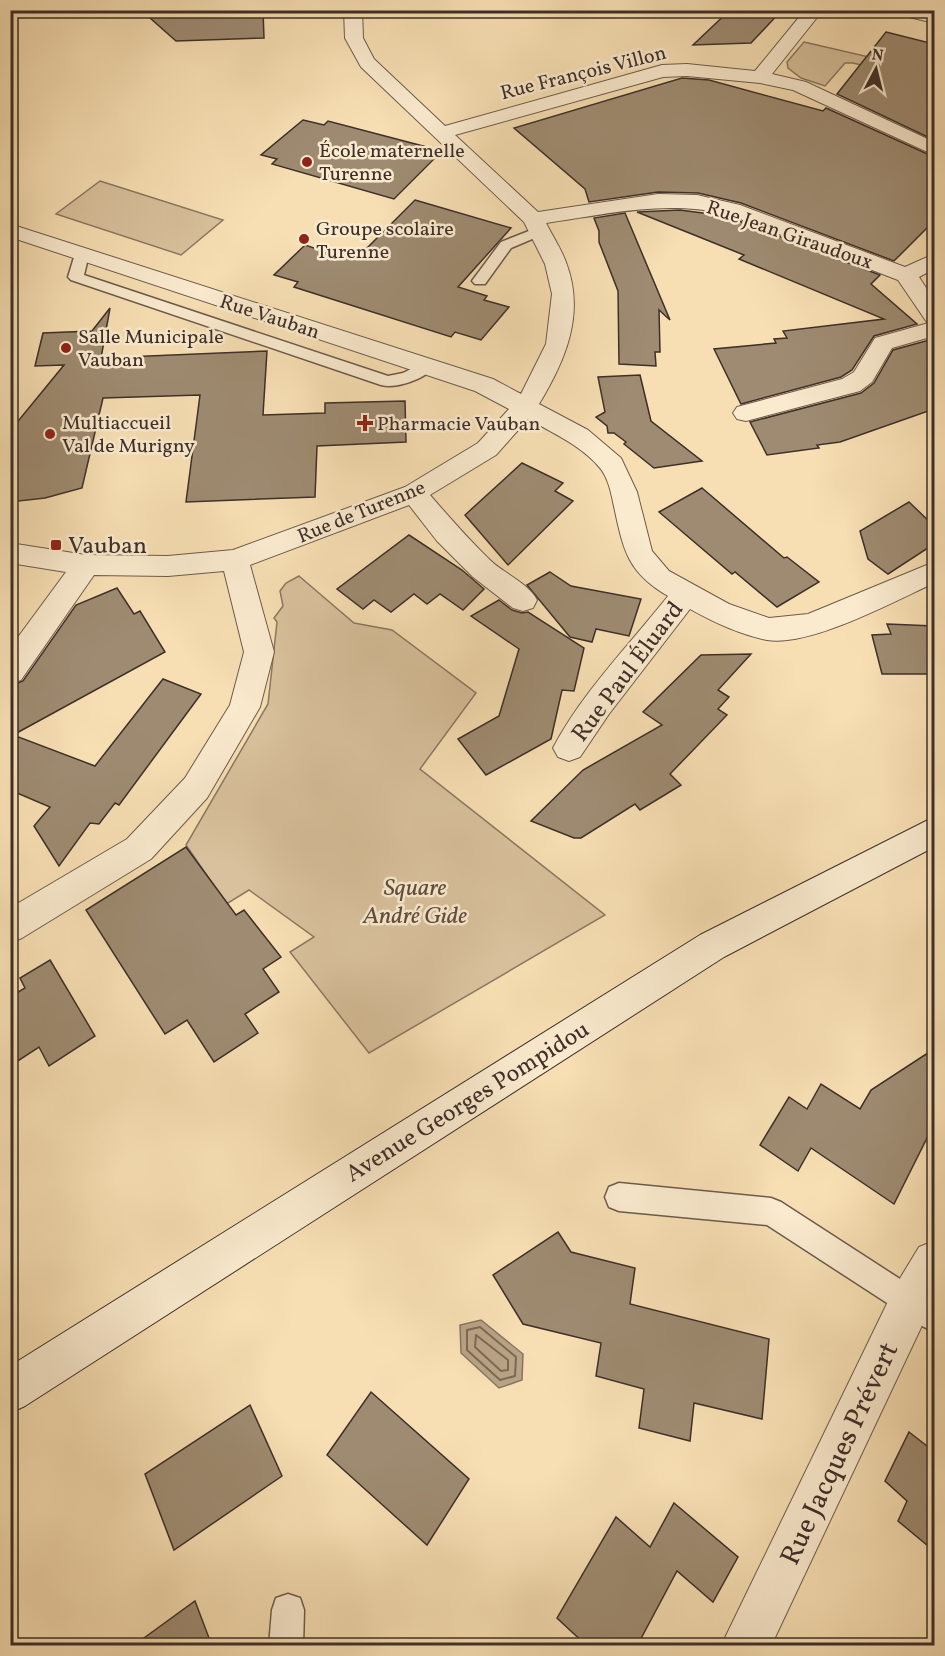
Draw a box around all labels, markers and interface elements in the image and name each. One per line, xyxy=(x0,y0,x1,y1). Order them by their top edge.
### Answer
north arrow xyxy=(846,39,906,99)
street label: Rue François Villon xyxy=(498,40,669,108)
text: N xyxy=(870,44,885,68)
place label: École maternelle Turenne xyxy=(319,138,465,189)
marker: École maternelle Turenne xyxy=(300,155,314,169)
street label: Rue Jean Giraudoux xyxy=(702,194,876,277)
place label: Groupe scolaire Turenne xyxy=(316,216,454,267)
marker: Groupe scolaire Turenne xyxy=(297,232,311,246)
street label: Rue Vauban xyxy=(216,289,323,347)
place label: Salle Municipale Vauban xyxy=(78,324,224,375)
marker: Salle Municipale Vauban xyxy=(59,341,73,355)
place label: Multiaccueil Val de Murigny xyxy=(62,410,195,461)
place label: Pharmacie Vauban xyxy=(377,411,540,439)
marker: Pharmacie Vauban xyxy=(358,416,372,430)
marker: Multiaccueil Val de Murigny xyxy=(43,427,57,441)
street label: Rue de Turenne xyxy=(294,474,430,551)
place label: Vauban xyxy=(68,530,147,564)
marker: Vauban xyxy=(49,538,63,552)
street label: Rue Paul Éluard xyxy=(564,595,693,750)
park label: Square André Gide xyxy=(362,872,467,934)
street label: Avenue Georges Pompidou xyxy=(339,1014,597,1192)
street label: Rue Jacques Prévert xyxy=(772,1336,909,1572)

